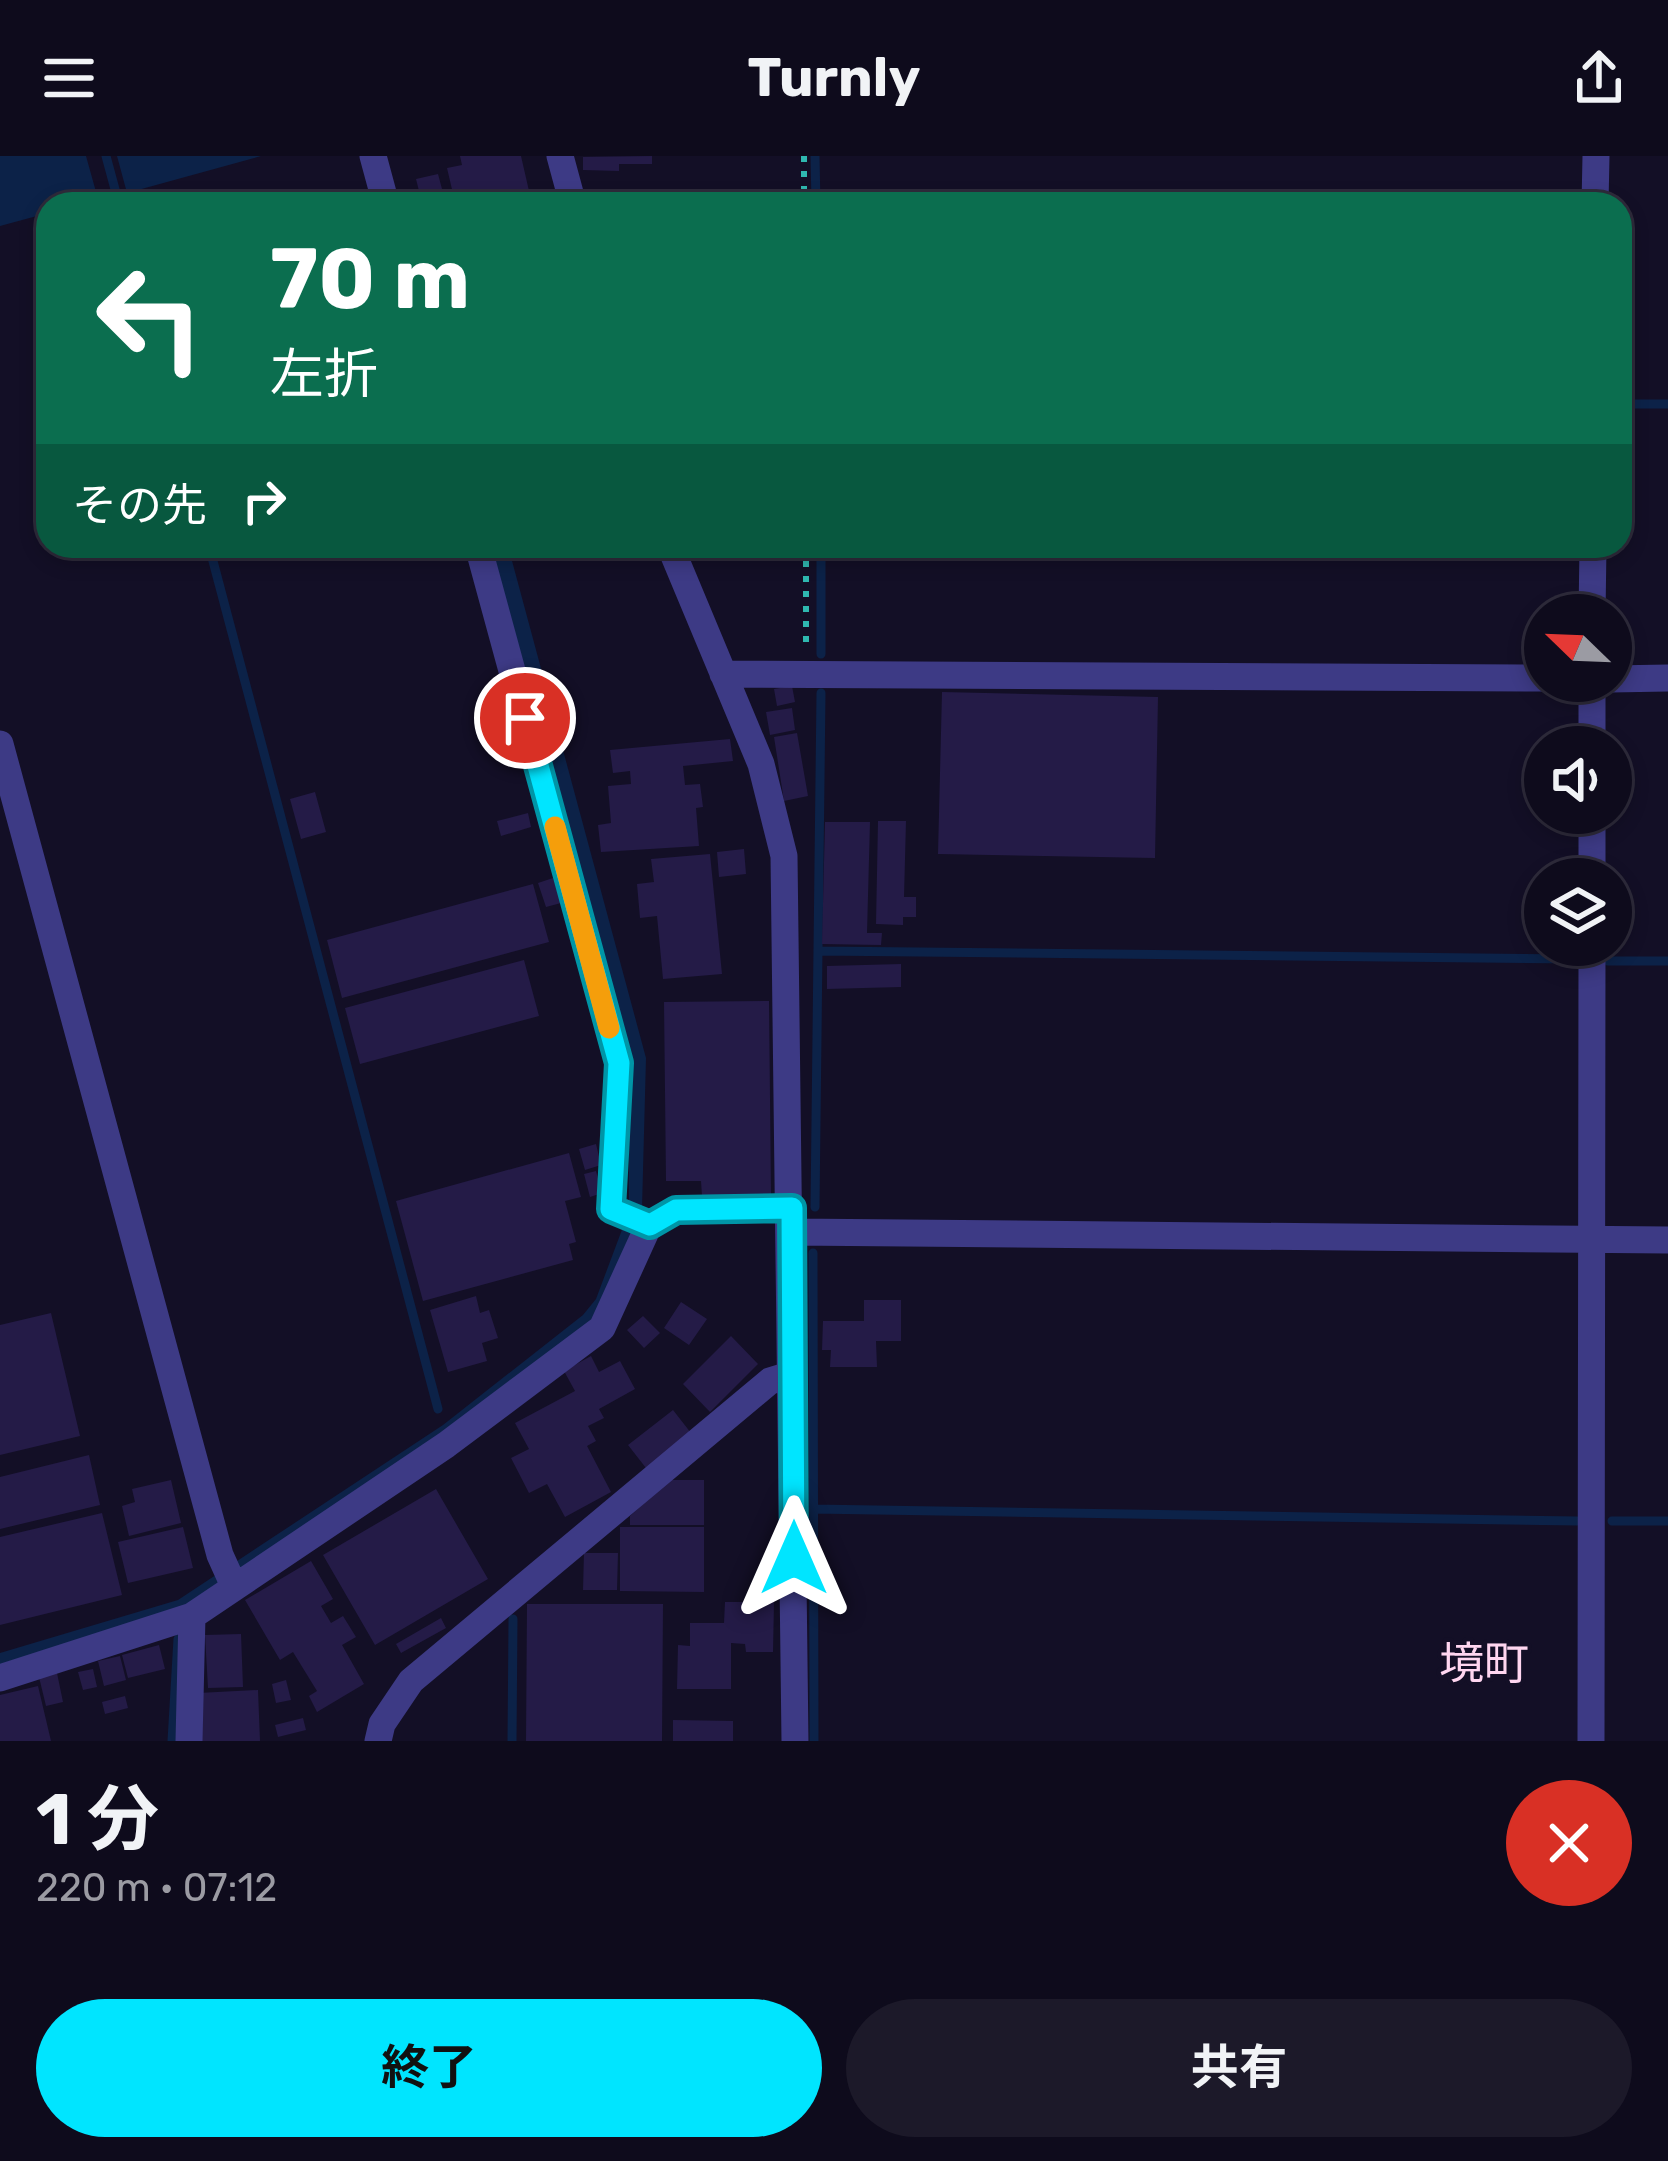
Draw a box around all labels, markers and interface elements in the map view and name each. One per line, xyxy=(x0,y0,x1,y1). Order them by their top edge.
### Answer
icon: menu xyxy=(36,45,102,111)
icon: share xyxy=(1566,45,1632,111)
text: Turnly xyxy=(748,46,920,110)
text: 70 m xyxy=(270,229,470,329)
icon: left xyxy=(72,240,228,396)
text: 左折 xyxy=(270,343,378,407)
icon: right xyxy=(231,468,297,534)
text: その先 xyxy=(72,479,207,532)
north arrow xyxy=(1524,594,1632,702)
map controls xyxy=(1524,594,1632,966)
pin xyxy=(474,667,576,769)
icon: arrive xyxy=(492,685,558,751)
button: sound xyxy=(1524,726,1632,834)
button: layers xyxy=(1524,858,1632,966)
position arrow xyxy=(731,1495,857,1621)
district label: 境町 xyxy=(1439,1637,1529,1690)
text: 1 分 xyxy=(36,1777,159,1862)
button: close xyxy=(1506,1780,1632,1906)
text: 220 m · 07:12 xyxy=(36,1865,277,1911)
button: 終了 xyxy=(36,1999,822,2137)
button: 共有 xyxy=(846,1999,1632,2137)

